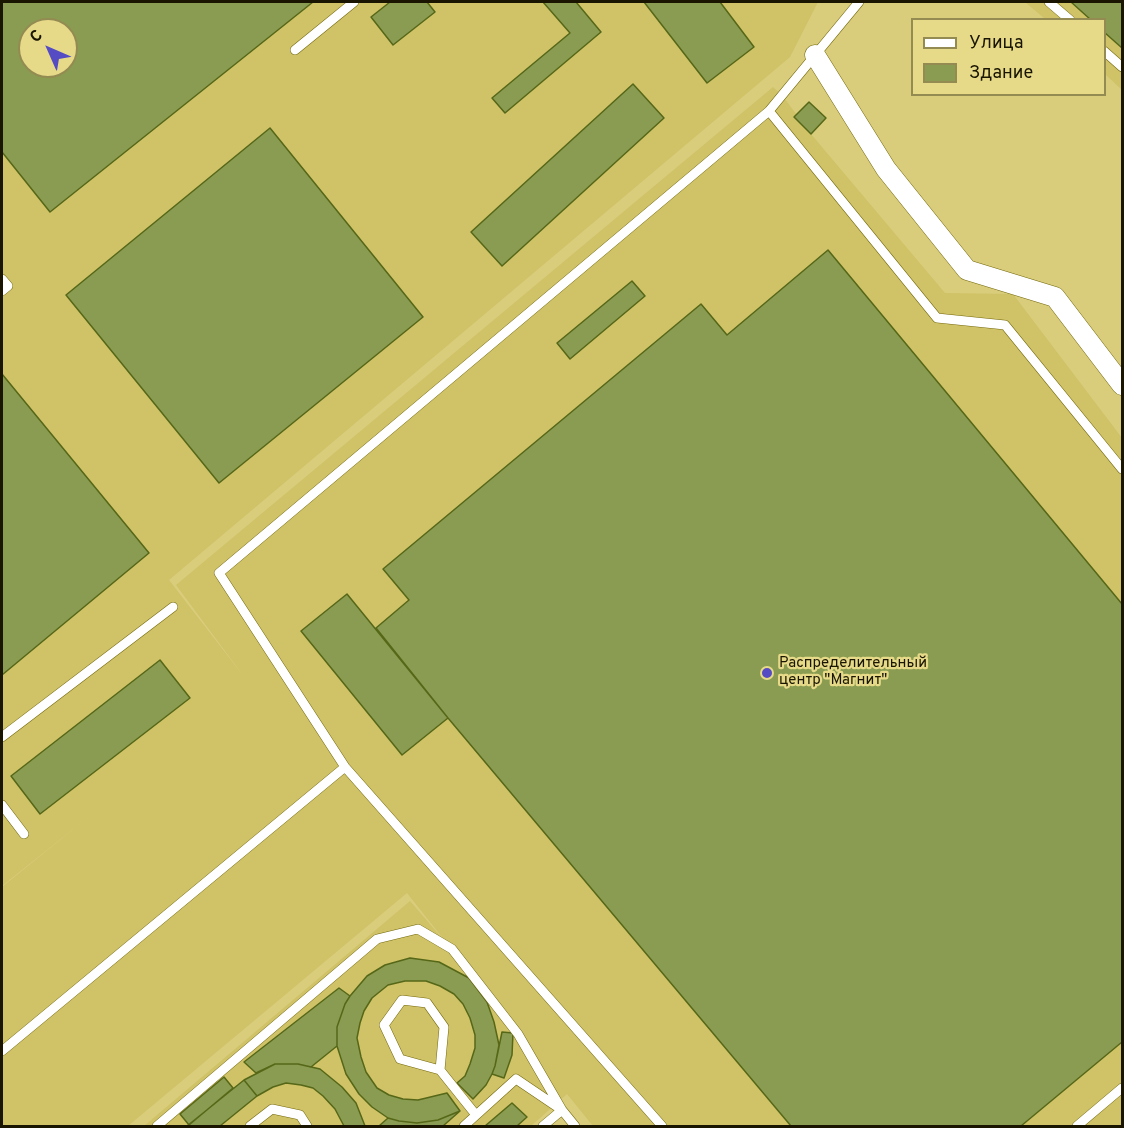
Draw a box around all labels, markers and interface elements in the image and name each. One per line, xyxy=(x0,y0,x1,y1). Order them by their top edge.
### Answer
north arrow xyxy=(18,18,78,78)
legend xyxy=(911,18,1106,96)
text: С xyxy=(26,26,47,47)
text: Улица xyxy=(969,32,1023,55)
text: Здание xyxy=(969,62,1033,85)
place label: Распределительный центр "Магнит" xyxy=(779,655,927,690)
marker: Распределительный центр "Магнит" xyxy=(760,666,774,680)

